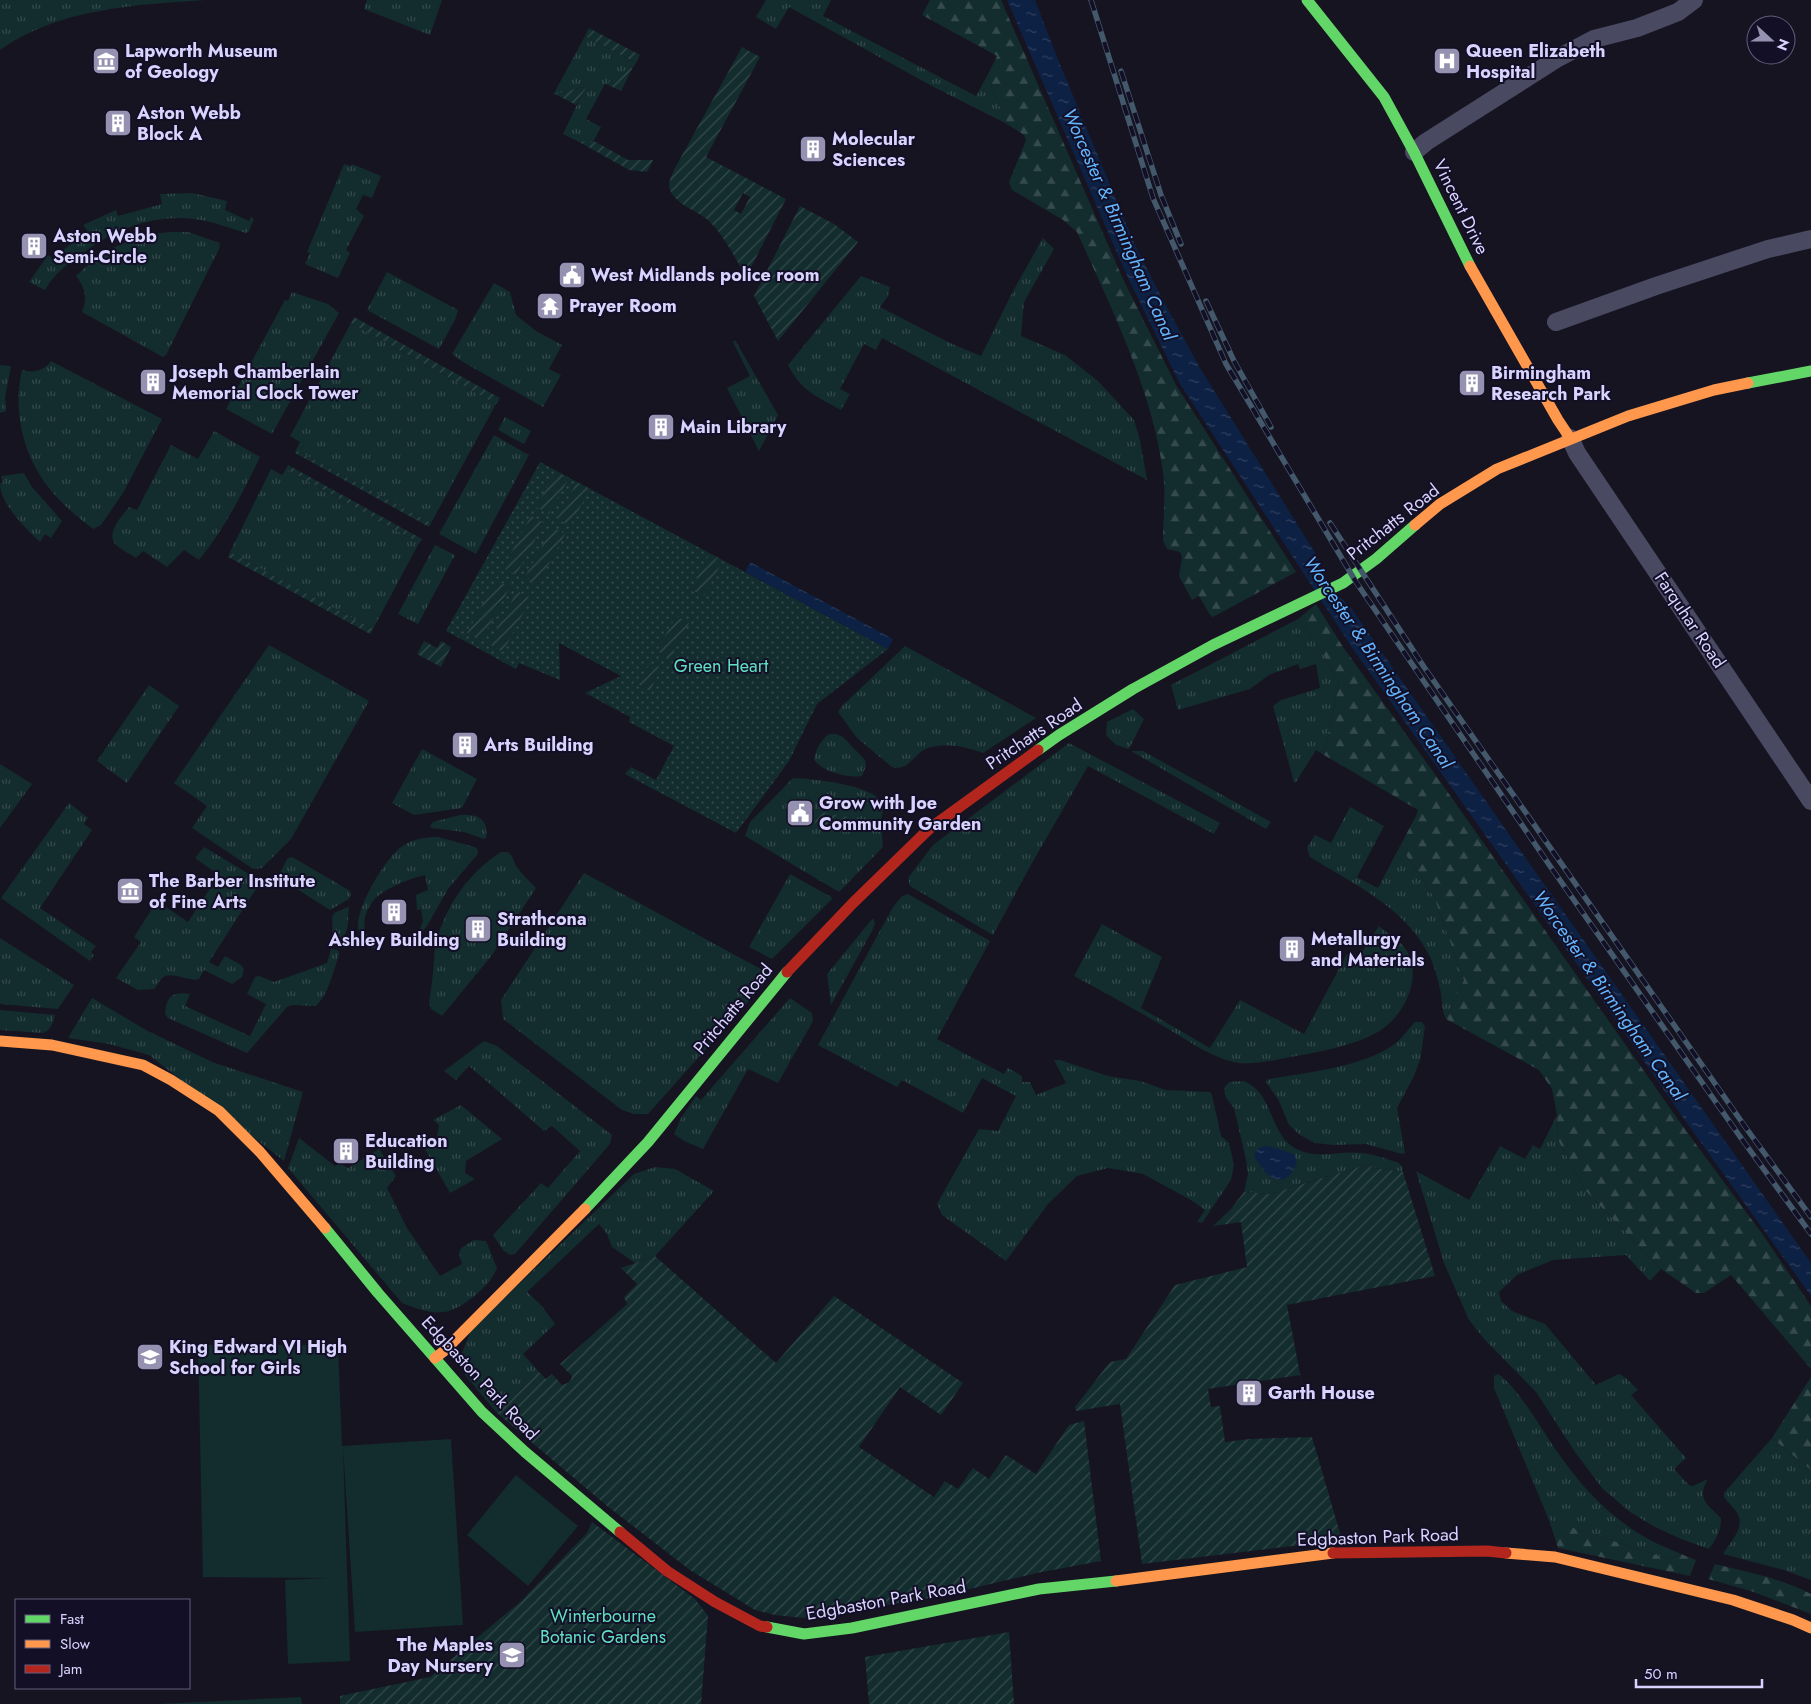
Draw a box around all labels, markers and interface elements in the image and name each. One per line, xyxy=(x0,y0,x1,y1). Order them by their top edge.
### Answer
north arrow xyxy=(1746,15,1796,65)
text: N xyxy=(1772,36,1794,53)
place label: Lapworth Museum of Geology xyxy=(125,38,278,85)
place label: Queen Elizabeth Hospital xyxy=(1466,38,1605,85)
museum icon: Lapworth Museum of Geology xyxy=(91,46,121,76)
hospital icon: Queen Elizabeth Hospital xyxy=(1432,46,1462,76)
place label: Aston Webb Block A xyxy=(136,100,241,147)
water label: Worcester & Birmingham Canal xyxy=(1056,104,1183,345)
building icon: Aston Webb Block A xyxy=(103,108,133,138)
place label: Molecular Sciences xyxy=(832,126,916,173)
building icon: Molecular Sciences xyxy=(798,134,828,164)
street label: Vincent Drive xyxy=(1427,155,1495,259)
place label: Aston Webb Semi-Circle xyxy=(52,223,157,270)
building icon: Aston Webb Semi-Circle xyxy=(19,231,49,261)
public building icon: West Midlands police room xyxy=(557,260,587,290)
place label: West Midlands police room xyxy=(591,262,819,288)
temple icon: Prayer Room xyxy=(535,291,565,321)
place label: Prayer Room xyxy=(569,293,677,319)
place label: Joseph Chamberlain Memorial Clock Tower xyxy=(169,359,359,406)
place label: Birmingham Research Park xyxy=(1491,360,1612,407)
building icon: Joseph Chamberlain Memorial Clock Tower xyxy=(138,367,168,397)
building icon: Birmingham Research Park xyxy=(1457,368,1487,398)
building icon: Main Library xyxy=(646,412,676,442)
place label: Main Library xyxy=(680,414,787,440)
street label: Pritchatts Road xyxy=(1341,477,1445,567)
water label: Worcester & Birmingham Canal xyxy=(1297,551,1460,775)
street label: Farquhar Road xyxy=(1648,567,1732,673)
park label: Green Heart xyxy=(674,653,769,679)
street label: Pritchatts Road xyxy=(981,692,1087,776)
building icon: Arts Building xyxy=(450,730,480,760)
place label: Arts Building xyxy=(483,732,594,758)
place label: Grow with Joe Community Garden xyxy=(819,790,981,837)
public building icon: Grow with Joe Community Garden xyxy=(785,798,815,828)
place label: The Barber Institute of Fine Arts xyxy=(149,868,315,915)
museum icon: The Barber Institute of Fine Arts xyxy=(115,876,145,906)
water label: Worcester & Birmingham Canal xyxy=(1526,885,1693,1107)
building icon: Ashley Building xyxy=(379,897,409,927)
place label: Strathcona Building xyxy=(497,906,587,953)
building icon: Strathcona Building xyxy=(463,914,493,944)
place label: Metallurgy and Materials xyxy=(1311,926,1424,973)
place label: Ashley Building xyxy=(328,927,459,953)
building icon: Metallurgy and Materials xyxy=(1277,934,1307,964)
street label: Pritchatts Road xyxy=(687,958,779,1060)
place label: Education Building xyxy=(365,1128,448,1175)
building icon: Education Building xyxy=(331,1136,361,1166)
street label: Edgbaston Park Road xyxy=(415,1310,545,1446)
place label: King Edward VI High School for Girls xyxy=(169,1334,347,1381)
school or university icon: King Edward VI High School for Girls xyxy=(135,1342,165,1372)
building icon: Garth House xyxy=(1234,1378,1264,1408)
place label: Garth House xyxy=(1268,1380,1375,1406)
street label: Edgbaston Park Road xyxy=(1297,1521,1459,1553)
street label: Edgbaston Park Road xyxy=(804,1573,968,1627)
legend xyxy=(15,1599,190,1689)
park label: Winterbourne Botanic Gardens xyxy=(540,1603,666,1650)
text: Fast xyxy=(60,1608,84,1630)
place label: The Maples Day Nursery xyxy=(388,1632,494,1679)
text: Slow xyxy=(60,1633,91,1655)
school or university icon: The Maples Day Nursery xyxy=(497,1640,527,1670)
scale bar xyxy=(1636,1656,1762,1688)
text: Jam xyxy=(58,1658,83,1680)
text: 50 m xyxy=(1644,1663,1678,1685)

